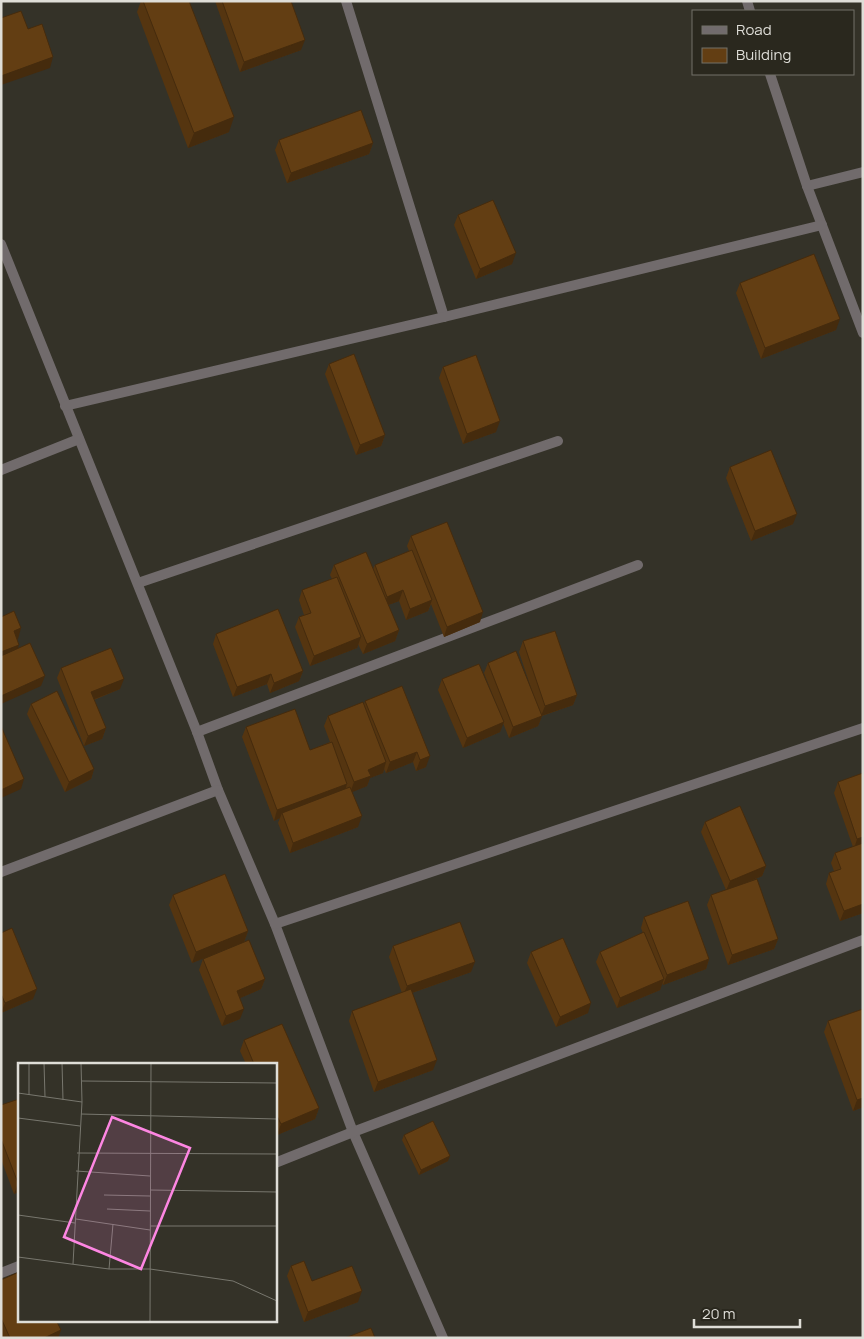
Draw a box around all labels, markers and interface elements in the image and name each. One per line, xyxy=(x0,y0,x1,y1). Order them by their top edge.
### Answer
legend xyxy=(692,10,854,75)
text: Road xyxy=(736,19,772,40)
text: Building xyxy=(736,44,791,65)
inset map xyxy=(18,1063,276,1322)
scale bar xyxy=(694,1296,800,1328)
text: 20 m xyxy=(702,1303,735,1324)

